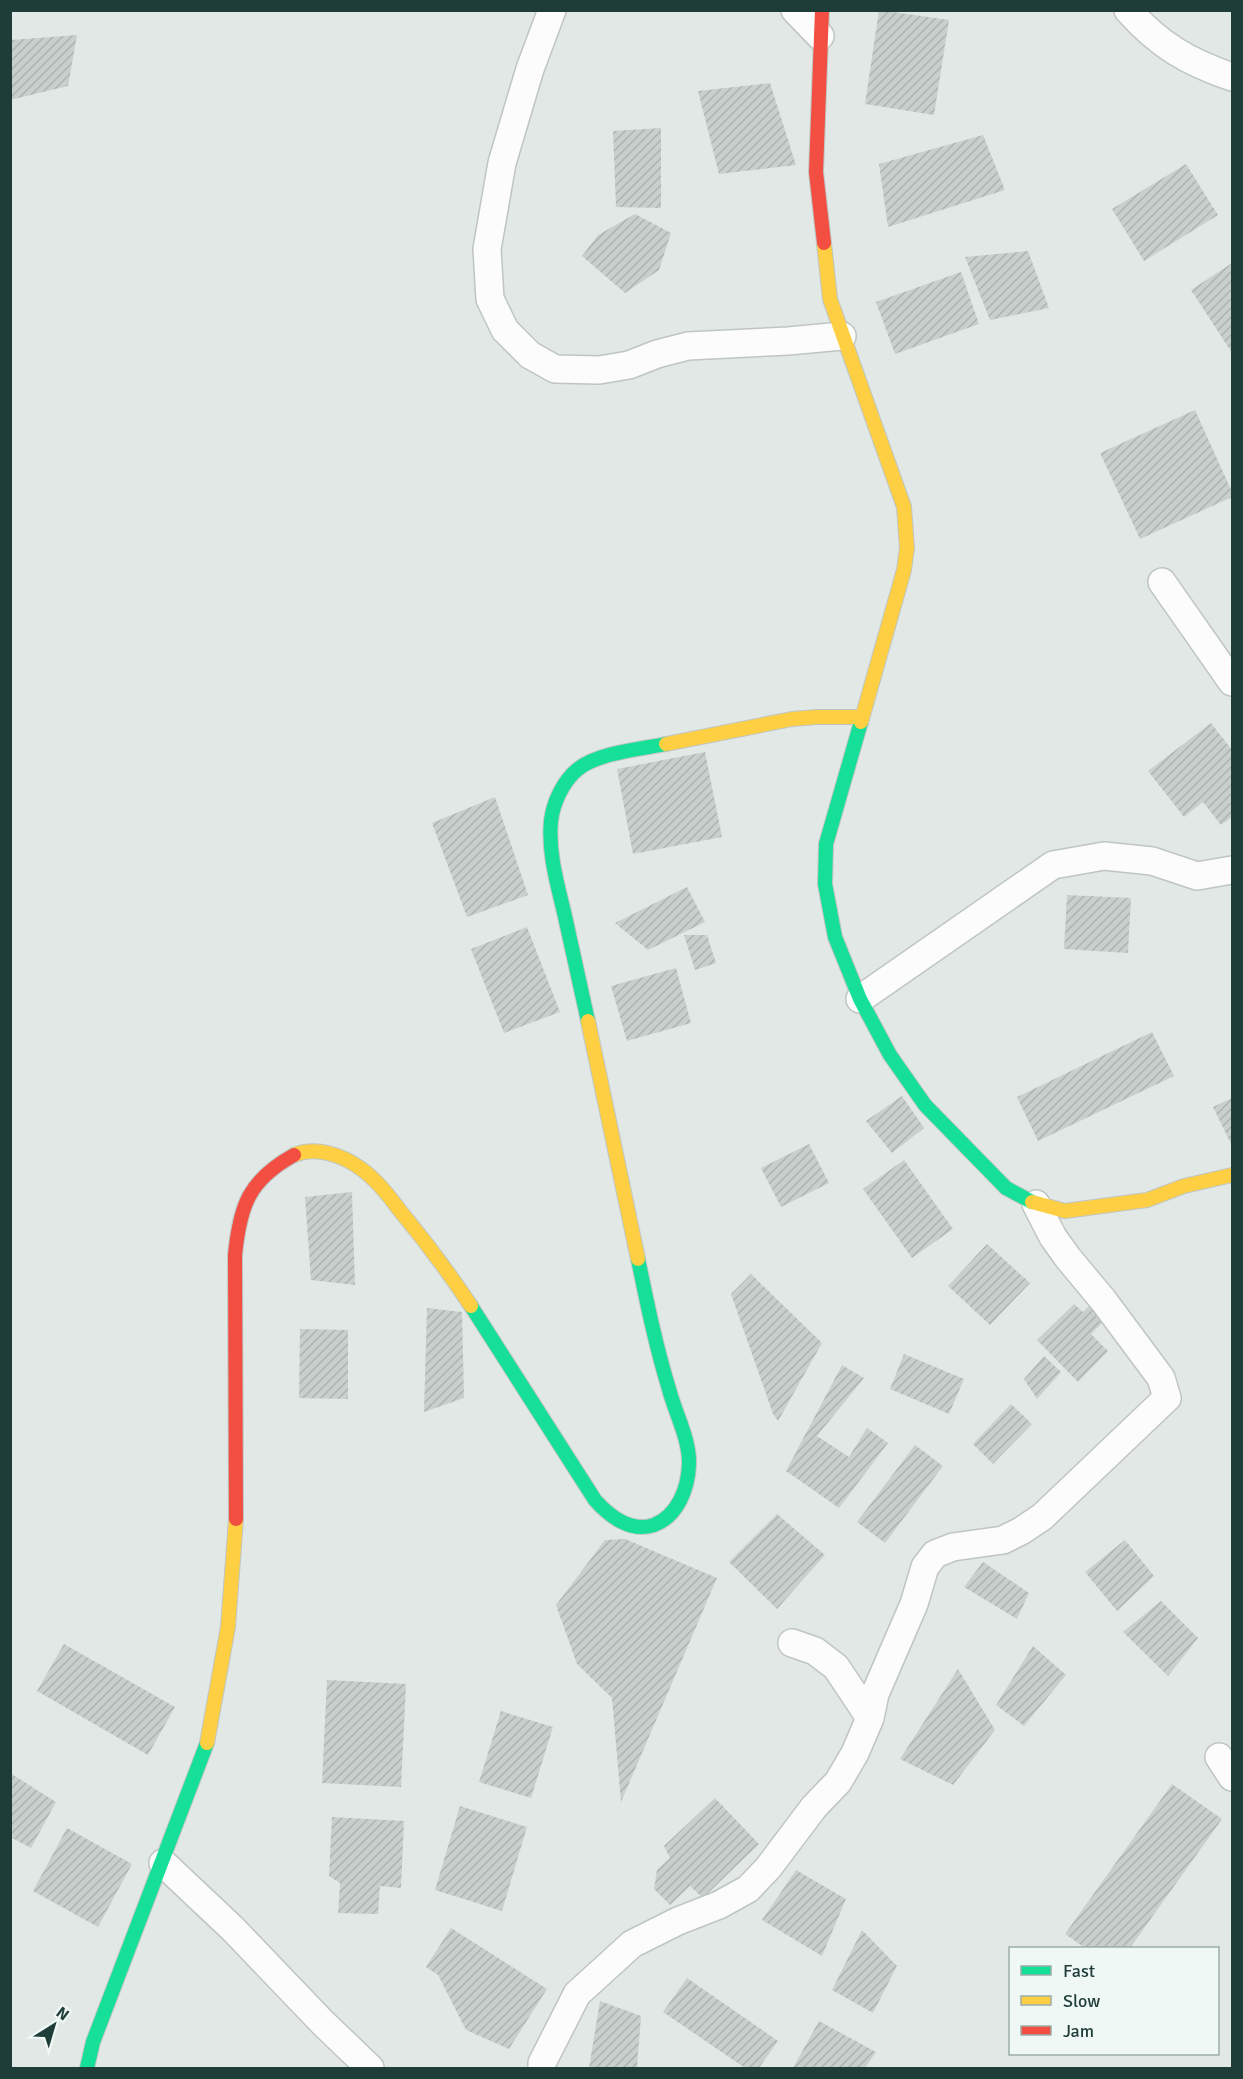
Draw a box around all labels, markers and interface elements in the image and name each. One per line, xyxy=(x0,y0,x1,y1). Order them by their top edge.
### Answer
legend xyxy=(1009,1947,1219,2055)
text: Fast xyxy=(1063,1960,1095,1982)
text: Slow xyxy=(1063,1990,1100,2012)
north arrow xyxy=(24,1995,84,2055)
text: N xyxy=(52,2002,73,2025)
text: Jam xyxy=(1063,2020,1094,2042)

